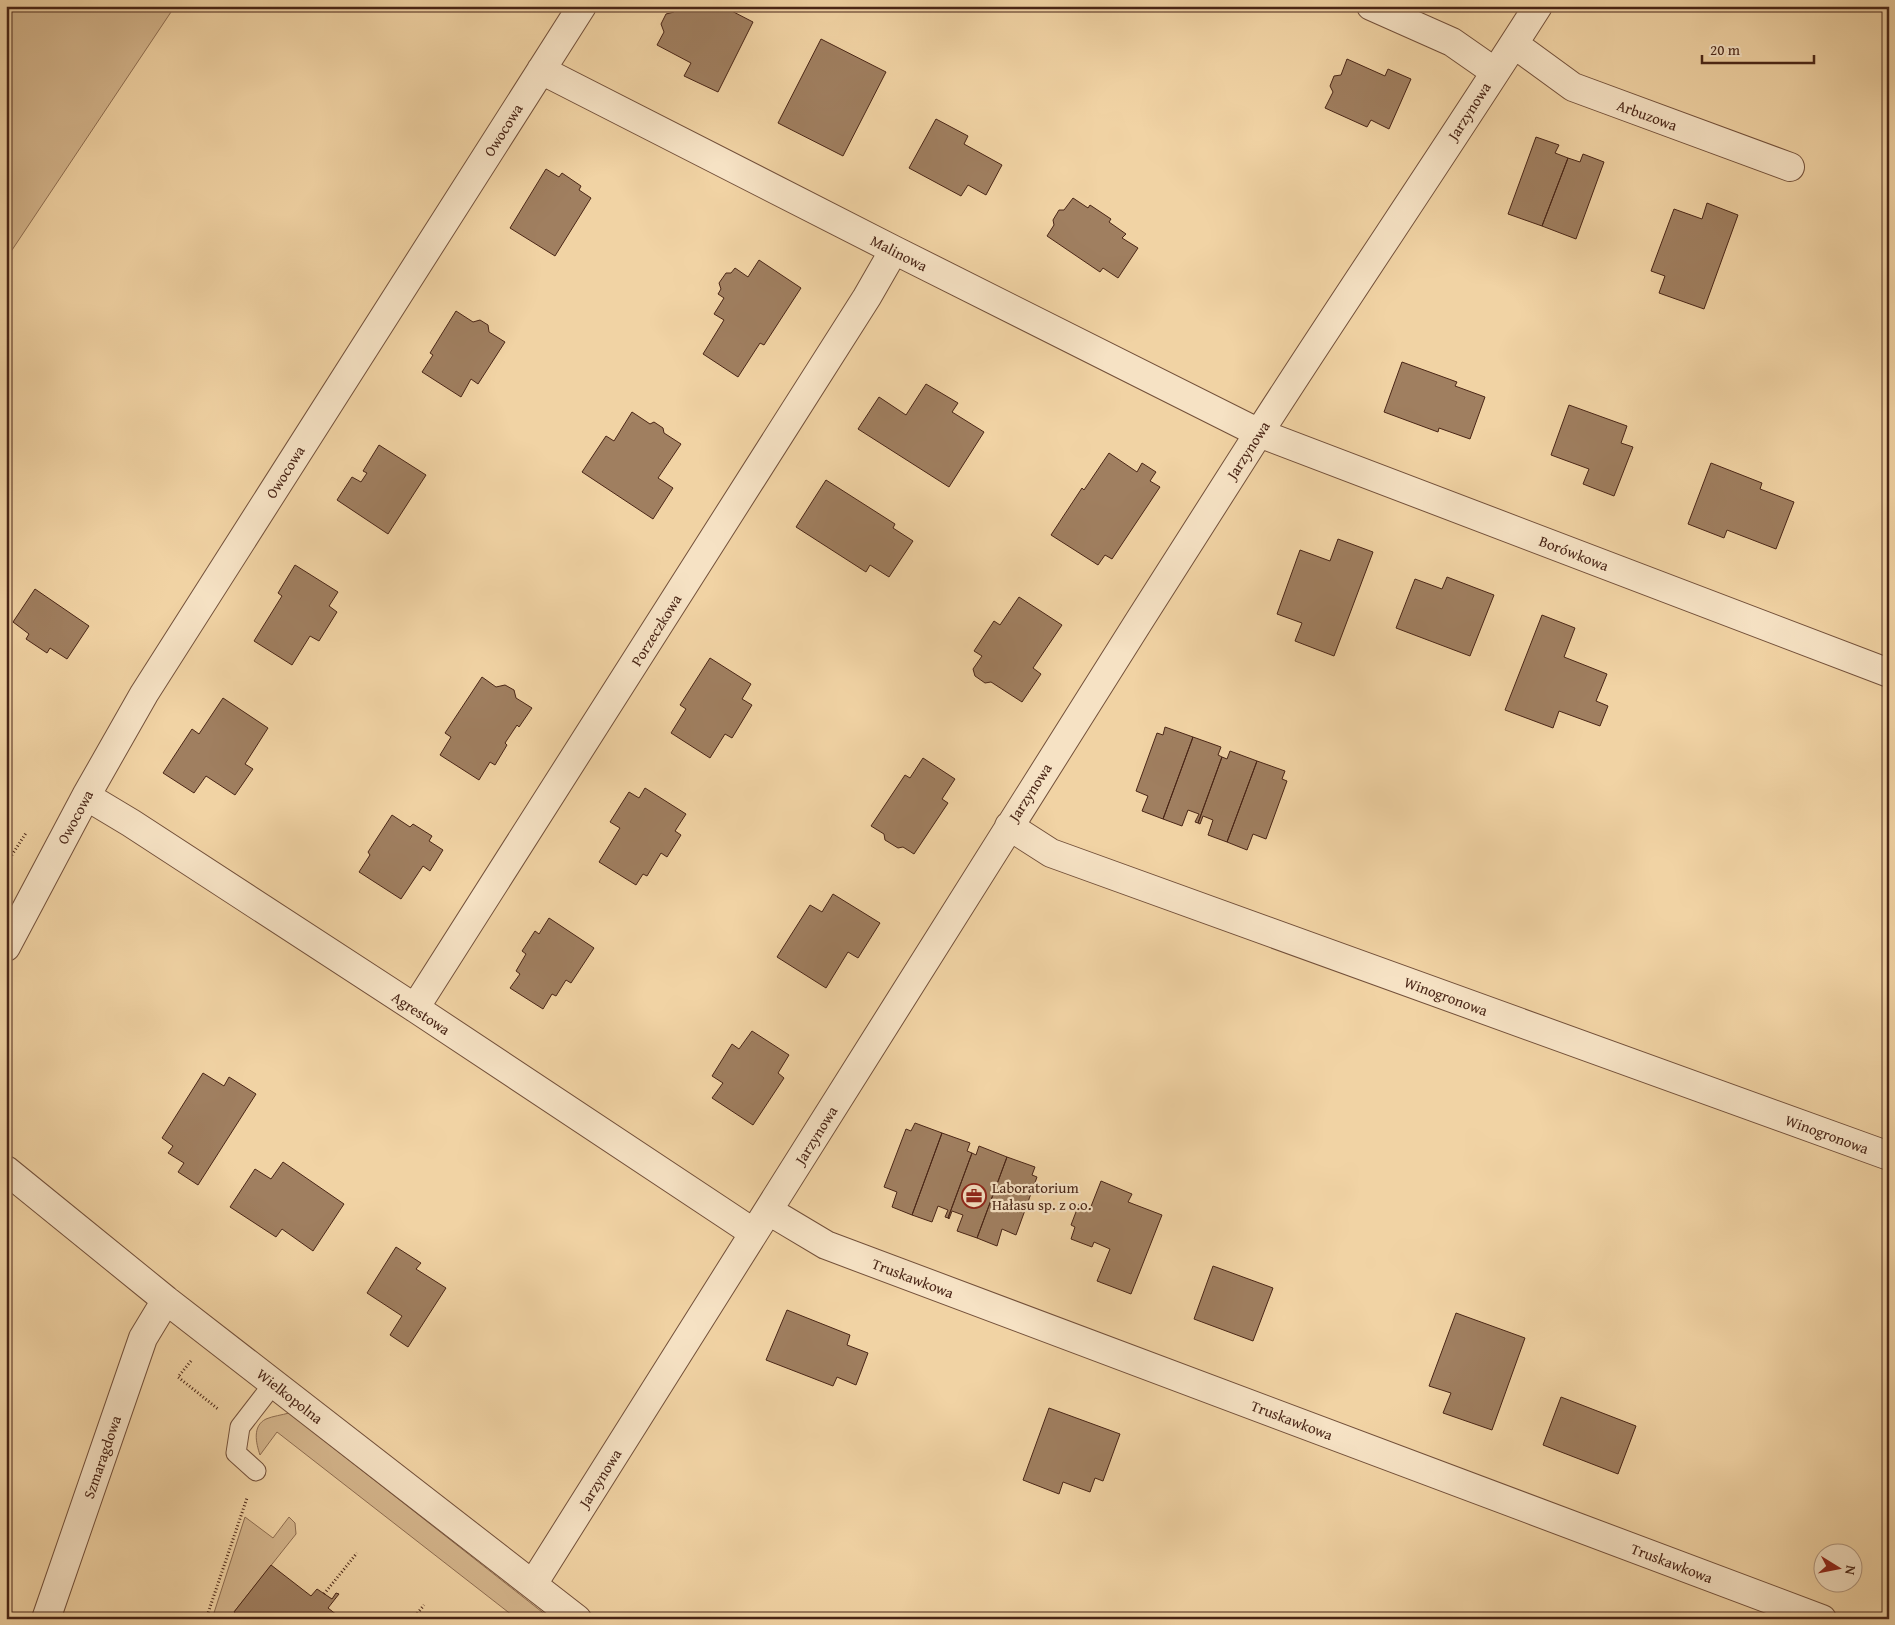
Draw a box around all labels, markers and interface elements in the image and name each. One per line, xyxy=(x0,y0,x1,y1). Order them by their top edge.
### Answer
scale bar xyxy=(1702,32,1815,64)
text: 20 m xyxy=(1710,39,1741,60)
street label: Jarzynowa xyxy=(1441,78,1496,146)
street label: Arbuzowa xyxy=(1614,94,1680,136)
street label: Owocowa xyxy=(479,100,527,160)
street label: Malinowa xyxy=(867,230,931,276)
street label: Jarzynowa xyxy=(1220,417,1275,485)
street label: Owocowa xyxy=(261,442,309,502)
street label: Borówkowa xyxy=(1536,530,1612,576)
street label: Porzeczkowa xyxy=(626,590,686,670)
street label: Jarzynowa xyxy=(1002,759,1057,827)
street label: Owocowa xyxy=(52,786,98,848)
street label: Winogronowa xyxy=(1401,971,1491,1021)
street label: Agrestowa xyxy=(388,986,454,1040)
street label: Jarzynowa xyxy=(789,1102,842,1170)
street label: Winogronowa xyxy=(1782,1109,1872,1159)
place label: Laboratorium Hałasu sp. z o.o. xyxy=(992,1177,1091,1215)
office icon: Laboratorium Hałasu sp. z o.o. xyxy=(961,1183,987,1209)
street label: Truskawkowa xyxy=(869,1253,957,1303)
street label: Wielkopolna xyxy=(253,1364,327,1428)
street label: Truskawkowa xyxy=(1248,1395,1336,1445)
street label: Szmaragdowa xyxy=(78,1413,126,1501)
street label: Jarzynowa xyxy=(573,1445,626,1513)
street label: Truskawkowa xyxy=(1628,1538,1716,1588)
north arrow xyxy=(1812,1542,1862,1592)
text: N xyxy=(1840,1564,1861,1577)

